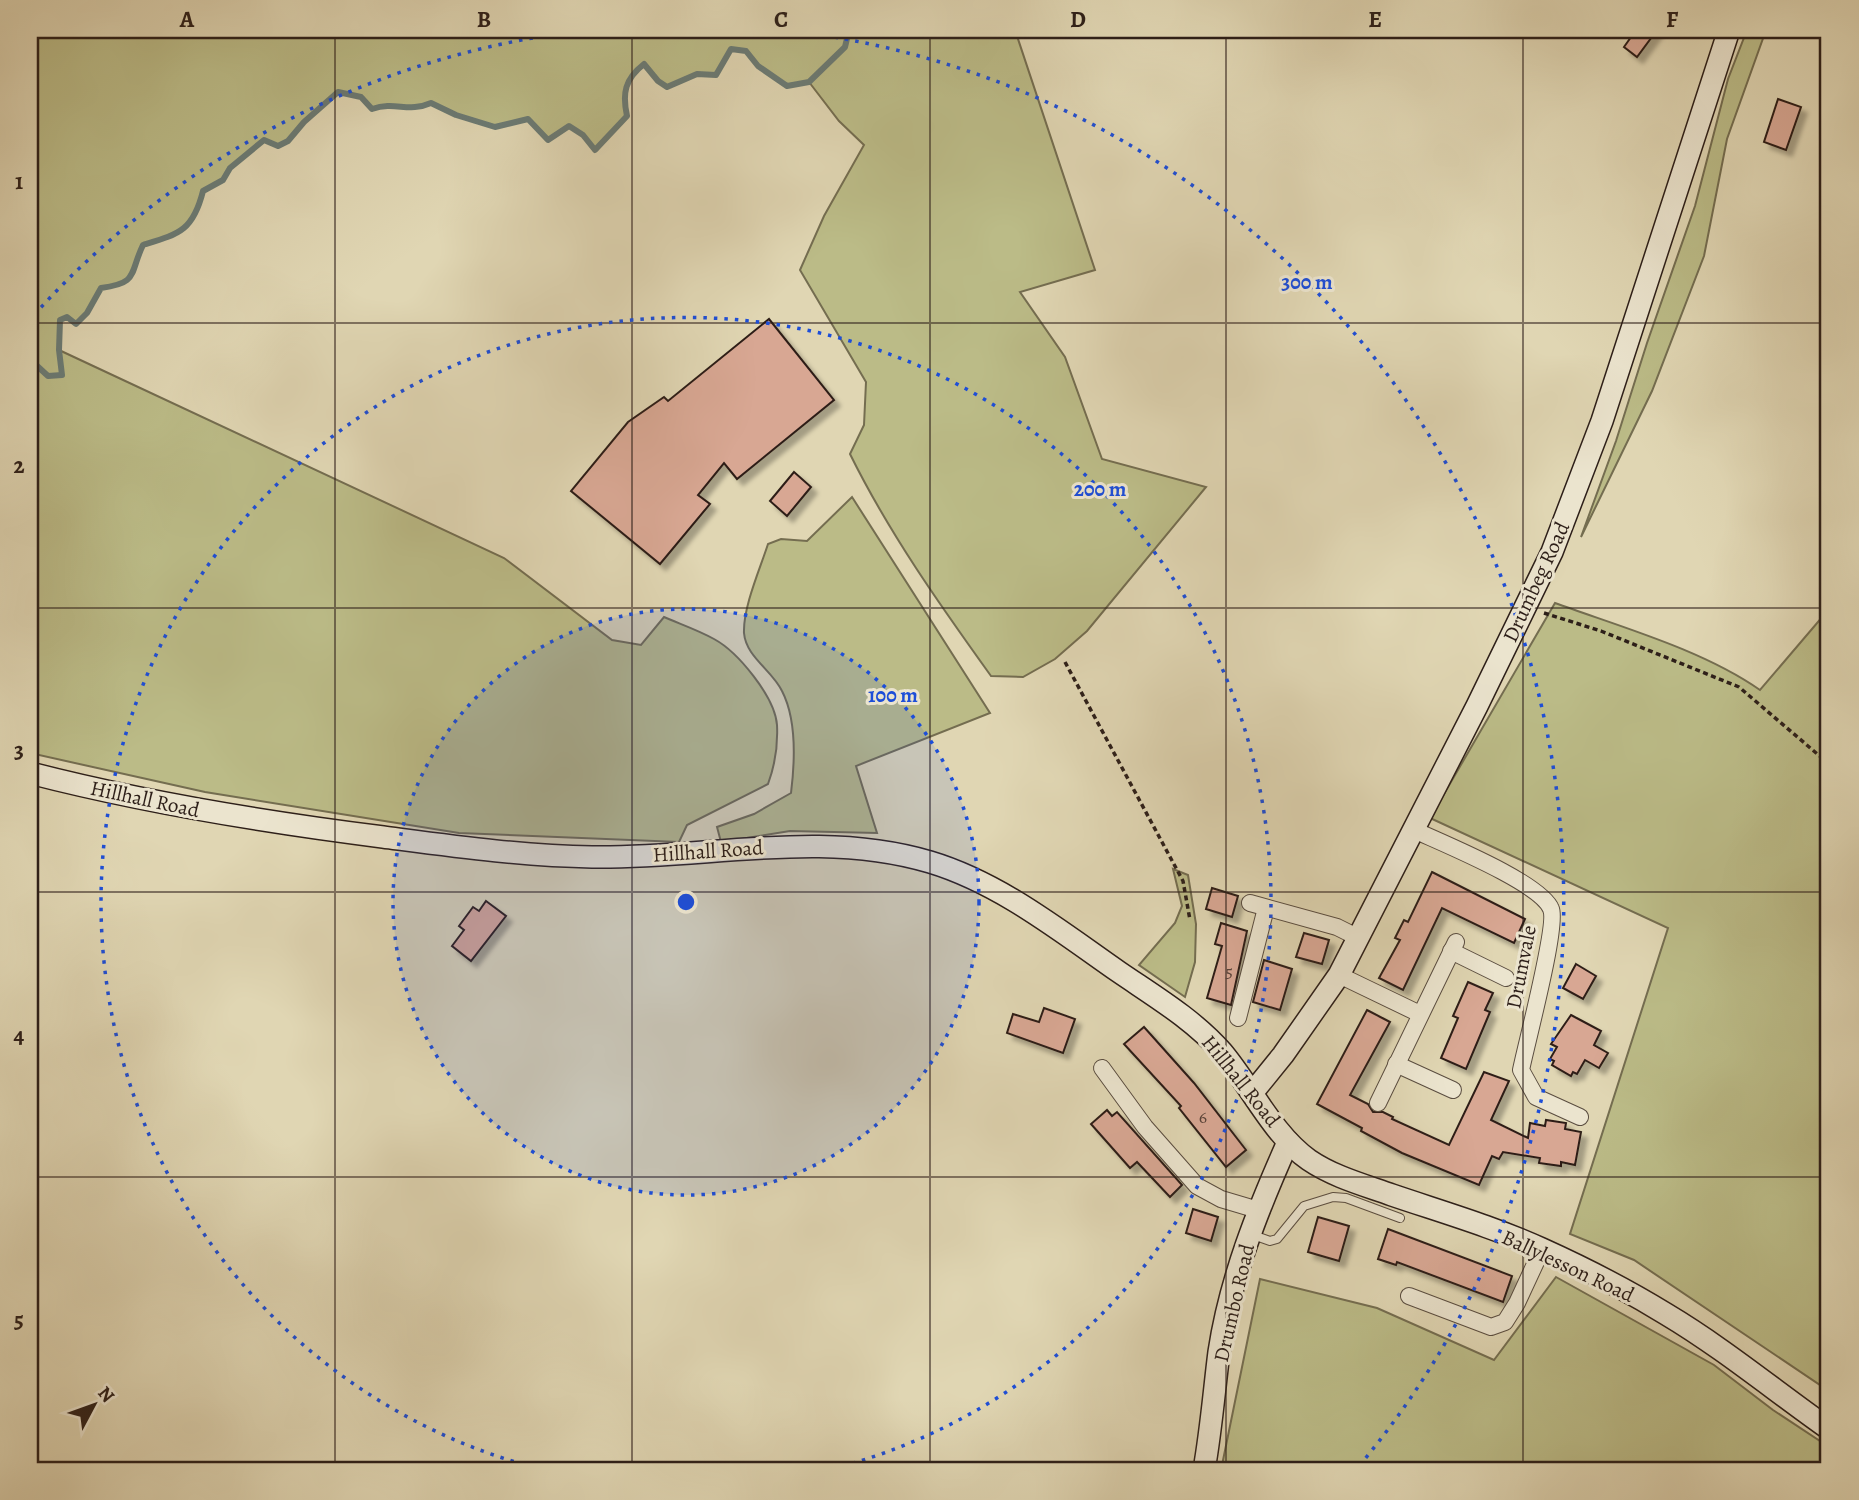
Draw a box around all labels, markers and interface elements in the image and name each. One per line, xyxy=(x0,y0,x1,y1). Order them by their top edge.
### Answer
text: A xyxy=(179,4,195,35)
text: B xyxy=(477,4,491,35)
text: C xyxy=(774,4,788,35)
text: D xyxy=(1070,4,1086,35)
text: E xyxy=(1368,4,1382,35)
text: F xyxy=(1666,4,1679,35)
text: 1 xyxy=(15,166,23,197)
text: 300 m xyxy=(1281,268,1333,296)
text: 2 xyxy=(13,450,25,481)
text: 200 m xyxy=(1074,475,1127,503)
street label: Drumbeg Road xyxy=(1496,517,1576,647)
text: 100 m xyxy=(868,681,918,709)
text: 3 xyxy=(14,735,24,766)
street label: Hillhall Road xyxy=(88,774,203,824)
street label: Hillhall Road xyxy=(652,833,765,869)
centre of rings xyxy=(674,890,698,914)
street label: Drumvale xyxy=(1499,923,1543,1011)
house number: 5 xyxy=(1225,959,1233,983)
text: 4 xyxy=(14,1020,25,1051)
street label: Hillhall Road xyxy=(1195,1029,1287,1133)
house number: 6 xyxy=(1199,1105,1207,1129)
street label: Ballylesson Road xyxy=(1497,1223,1639,1309)
street label: Drumbo Road xyxy=(1207,1240,1261,1365)
text: 5 xyxy=(14,1304,24,1335)
north arrow xyxy=(60,1370,130,1440)
text: N xyxy=(92,1381,121,1408)

